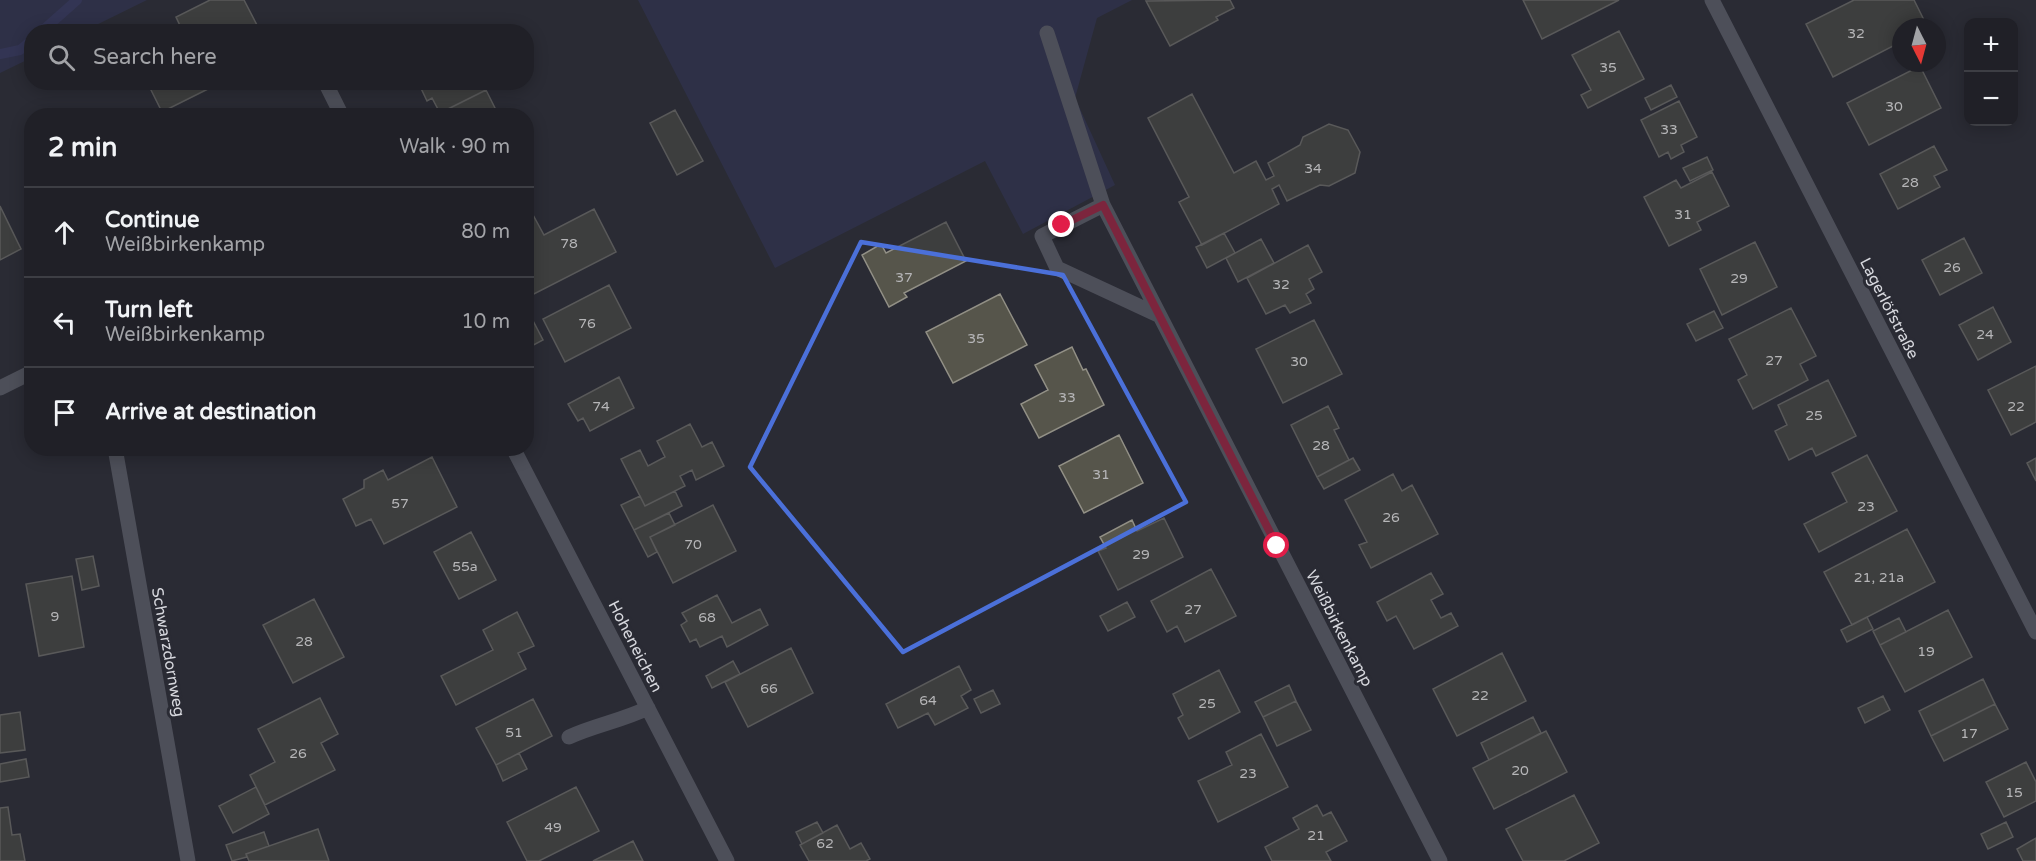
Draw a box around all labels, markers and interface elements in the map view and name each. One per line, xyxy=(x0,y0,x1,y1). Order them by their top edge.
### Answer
north arrow xyxy=(1892,18,1946,72)
map controls xyxy=(1964,18,2018,126)
button: + xyxy=(1964,18,2018,72)
search box xyxy=(24,24,534,90)
house number: 32 xyxy=(1847,25,1865,42)
icon: search xyxy=(45,41,78,74)
text: Search here xyxy=(93,44,217,70)
house number: 35 xyxy=(1599,59,1617,76)
button: − xyxy=(1964,72,2018,126)
house number: 30 xyxy=(1885,98,1903,115)
house number: 33 xyxy=(1660,121,1678,138)
text: 2 min xyxy=(48,132,117,163)
text: Walk · 90 m xyxy=(399,135,510,159)
house number: 34 xyxy=(1304,160,1322,177)
house number: 28 xyxy=(1901,174,1919,191)
house number: 31 xyxy=(1674,206,1692,223)
text: Continue xyxy=(105,207,200,233)
route end xyxy=(1048,211,1074,237)
icon: ahead xyxy=(48,216,81,249)
text: 80 m xyxy=(461,220,510,244)
text: Weißbirkenkamp xyxy=(105,233,265,257)
house number: 78 xyxy=(560,235,578,252)
street label: Lagerlöfstraße xyxy=(1855,255,1923,362)
house number: 26 xyxy=(1943,259,1961,276)
house number: 37 xyxy=(895,269,913,286)
house number: 29 xyxy=(1730,270,1748,287)
house number: 32 xyxy=(1272,276,1290,293)
text: Turn left xyxy=(105,297,193,323)
icon: left xyxy=(48,306,81,339)
text: 10 m xyxy=(461,310,510,334)
house number: 76 xyxy=(578,315,596,332)
text: Weißbirkenkamp xyxy=(105,323,265,347)
house number: 24 xyxy=(1976,326,1994,343)
house number: 35 xyxy=(967,330,985,347)
house number: 27 xyxy=(1765,352,1783,369)
house number: 30 xyxy=(1290,353,1308,370)
house number: 33 xyxy=(1058,389,1076,406)
icon: arrive xyxy=(48,396,81,429)
house number: 74 xyxy=(592,398,610,415)
house number: 22 xyxy=(2007,398,2025,415)
text: Arrive at destination xyxy=(105,399,316,425)
house number: 25 xyxy=(1805,407,1823,424)
house number: 28 xyxy=(1312,437,1330,454)
house number: 31 xyxy=(1092,466,1110,483)
house number: 57 xyxy=(391,495,409,512)
house number: 23 xyxy=(1857,498,1875,515)
house number: 26 xyxy=(1382,509,1400,526)
route start xyxy=(1263,532,1289,558)
house number: 70 xyxy=(684,536,702,553)
house number: 29 xyxy=(1132,546,1150,563)
house number: 55a xyxy=(452,558,478,575)
street label: Weißbirkenkamp xyxy=(1301,567,1377,690)
house number: 21, 21a xyxy=(1854,569,1904,586)
street label: Schwarzdornweg xyxy=(147,586,189,718)
street label: Hoheneichen xyxy=(603,597,667,696)
house number: 27 xyxy=(1184,601,1202,618)
house number: 9 xyxy=(51,608,59,625)
house number: 68 xyxy=(698,609,716,626)
house number: 28 xyxy=(295,633,313,650)
house number: 19 xyxy=(1917,643,1935,660)
house number: 66 xyxy=(760,680,778,697)
house number: 22 xyxy=(1471,687,1489,704)
house number: 64 xyxy=(919,692,937,709)
house number: 25 xyxy=(1198,695,1216,712)
house number: 51 xyxy=(505,724,523,741)
house number: 17 xyxy=(1960,725,1978,742)
house number: 26 xyxy=(289,745,307,762)
house number: 20 xyxy=(1511,762,1529,779)
house number: 23 xyxy=(1239,765,1257,782)
house number: 15 xyxy=(2005,784,2023,801)
house number: 49 xyxy=(544,819,562,836)
house number: 21 xyxy=(1307,827,1325,844)
house number: 62 xyxy=(816,835,834,852)

